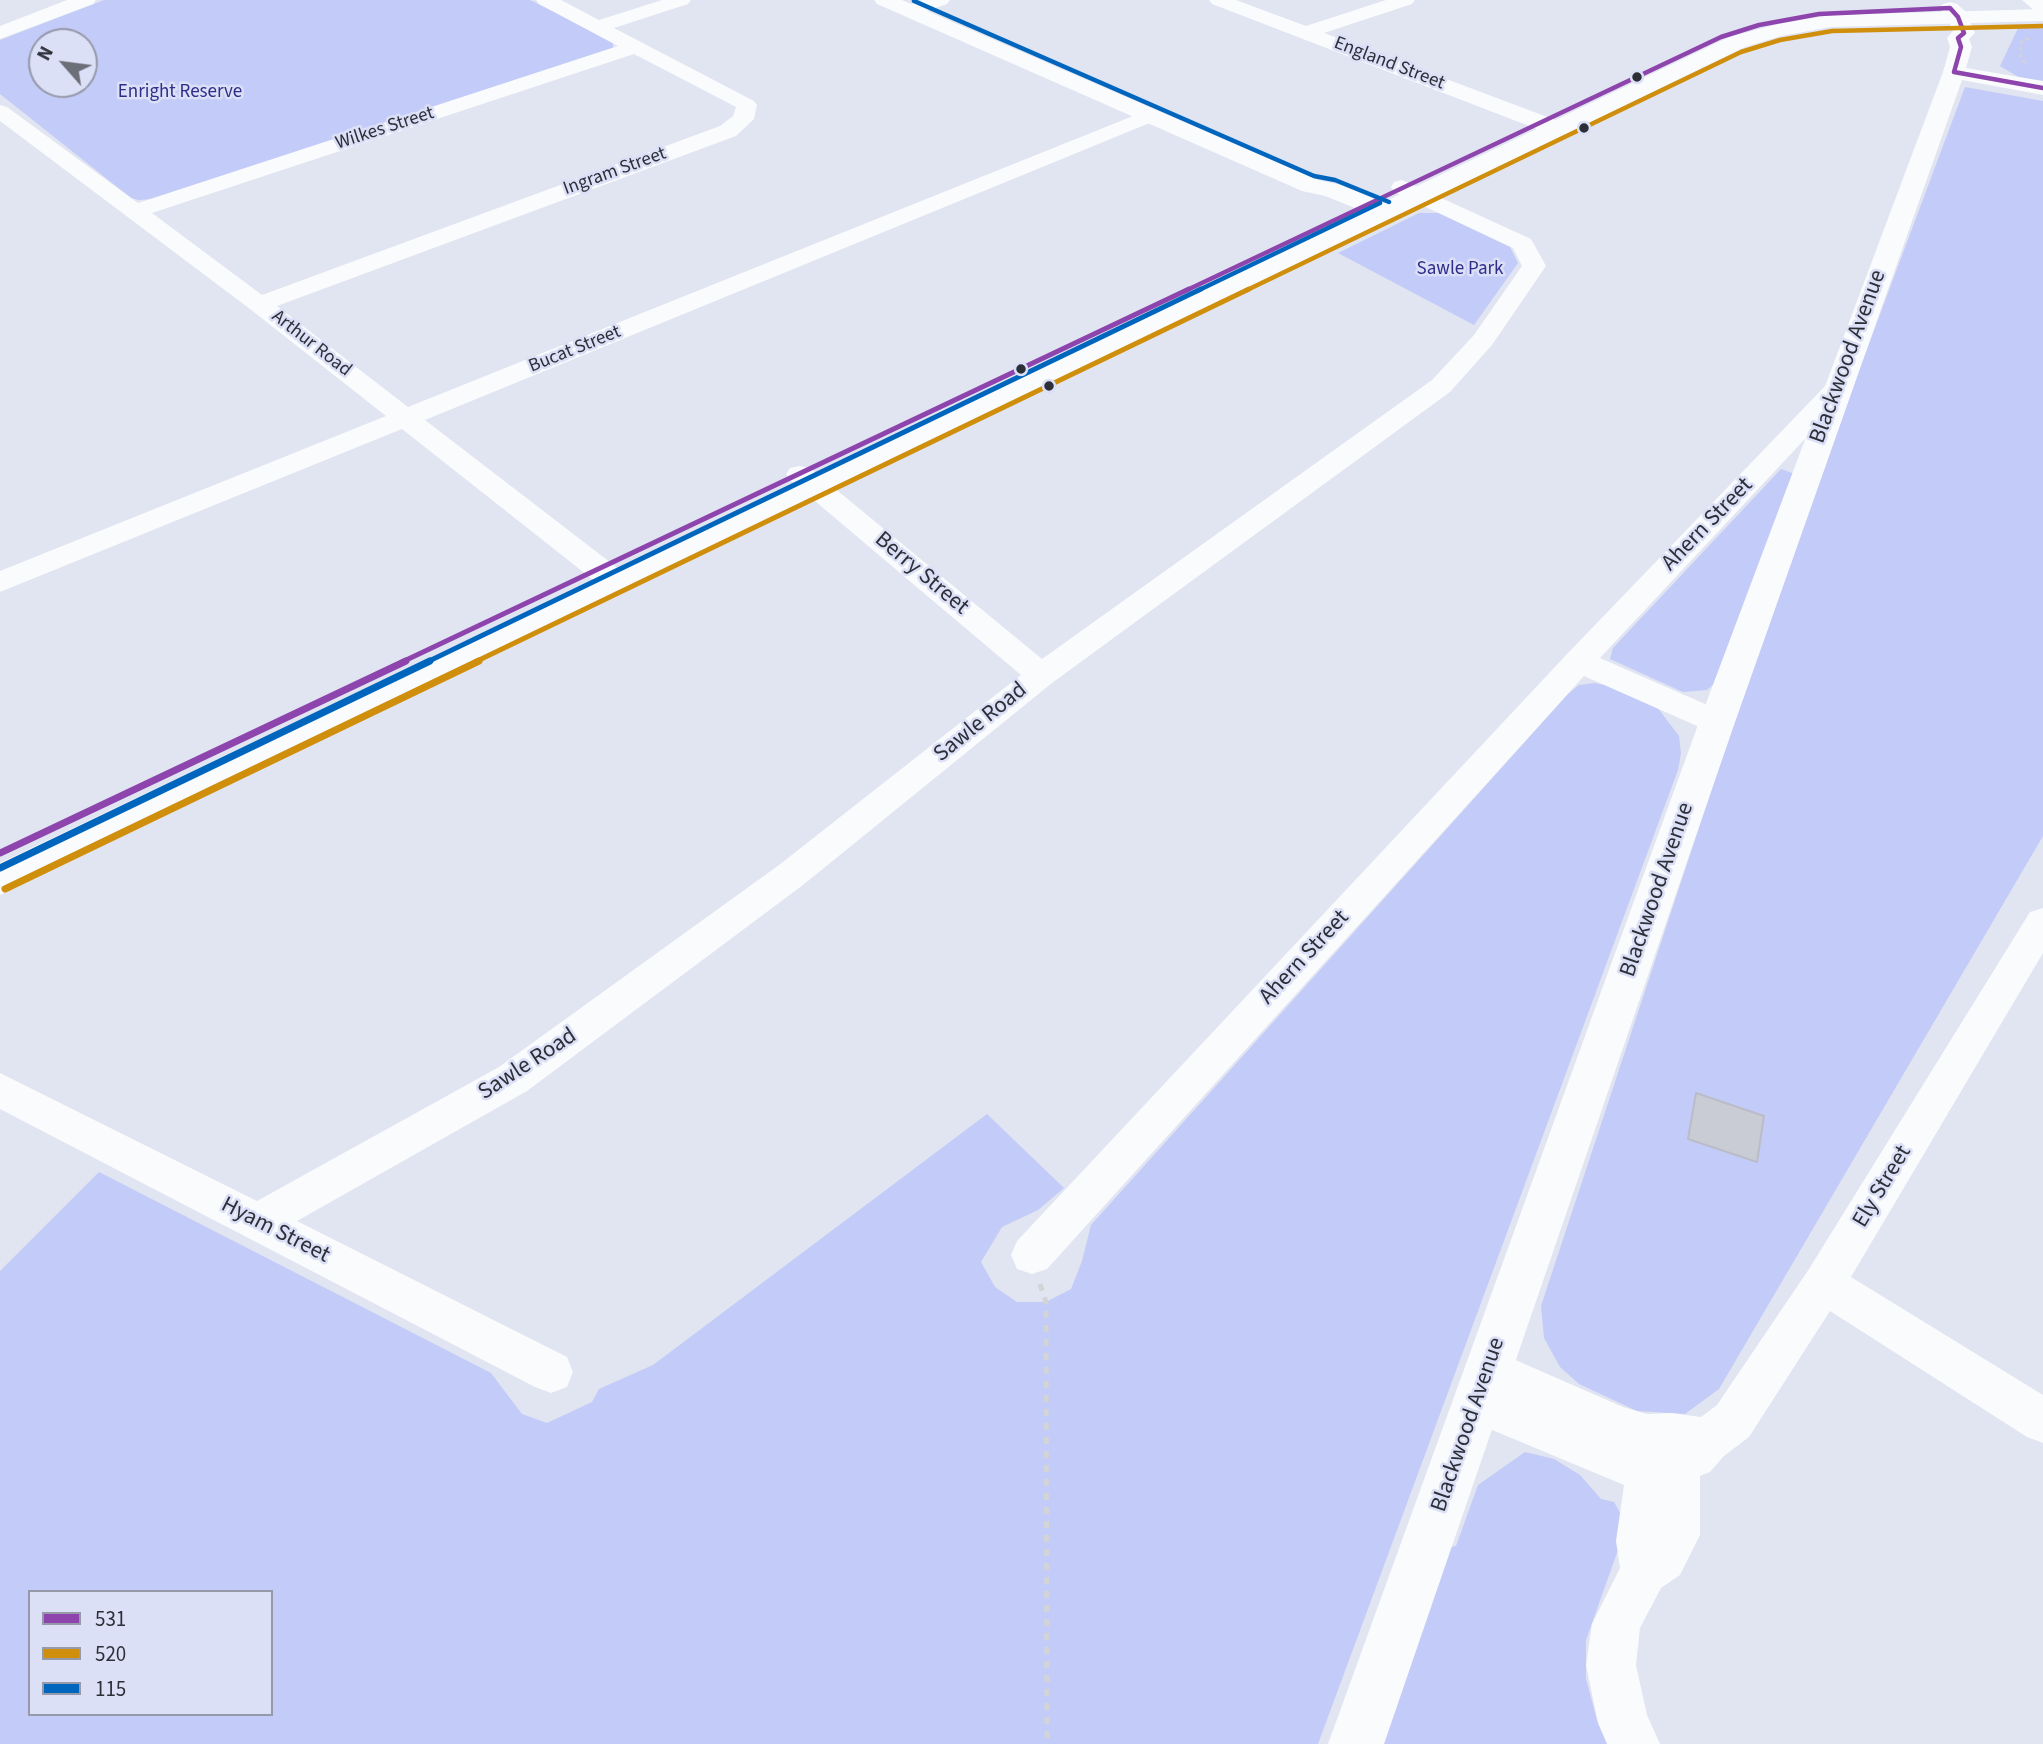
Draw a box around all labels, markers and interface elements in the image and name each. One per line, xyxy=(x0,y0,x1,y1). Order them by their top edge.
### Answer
north arrow xyxy=(28,28,98,98)
street label: England Street xyxy=(1330,32,1448,96)
text: N xyxy=(31,42,61,66)
unlabelled marker xyxy=(1630,70,1644,84)
park label: Enright Reserve xyxy=(118,82,242,104)
street label: Wilkes Street xyxy=(333,102,437,156)
unlabelled marker xyxy=(1577,121,1591,135)
street label: Ingram Street xyxy=(560,143,670,201)
park label: Sawle Park xyxy=(1417,259,1503,281)
street label: Blackwood Avenue xyxy=(1805,267,1893,447)
street label: Arthur Road xyxy=(266,306,356,382)
street label: Bucat Street xyxy=(526,321,624,379)
unlabelled marker xyxy=(1014,362,1028,376)
unlabelled marker xyxy=(1042,379,1056,393)
street label: Ahern Street xyxy=(1657,473,1759,577)
street label: Berry Street xyxy=(868,527,974,621)
street label: Sawle Road xyxy=(929,677,1033,769)
street label: Blackwood Avenue xyxy=(1615,799,1701,981)
street label: Ahern Street xyxy=(1254,905,1356,1011)
street label: Sawle Road xyxy=(474,1023,582,1107)
street label: Ely Street xyxy=(1848,1141,1918,1233)
street label: Hyam Street xyxy=(216,1192,334,1270)
street label: Blackwood Avenue xyxy=(1426,1334,1512,1516)
legend xyxy=(28,1590,273,1716)
text: 531 xyxy=(95,1604,126,1634)
text: 520 xyxy=(95,1639,126,1669)
text: 115 xyxy=(95,1674,126,1704)

